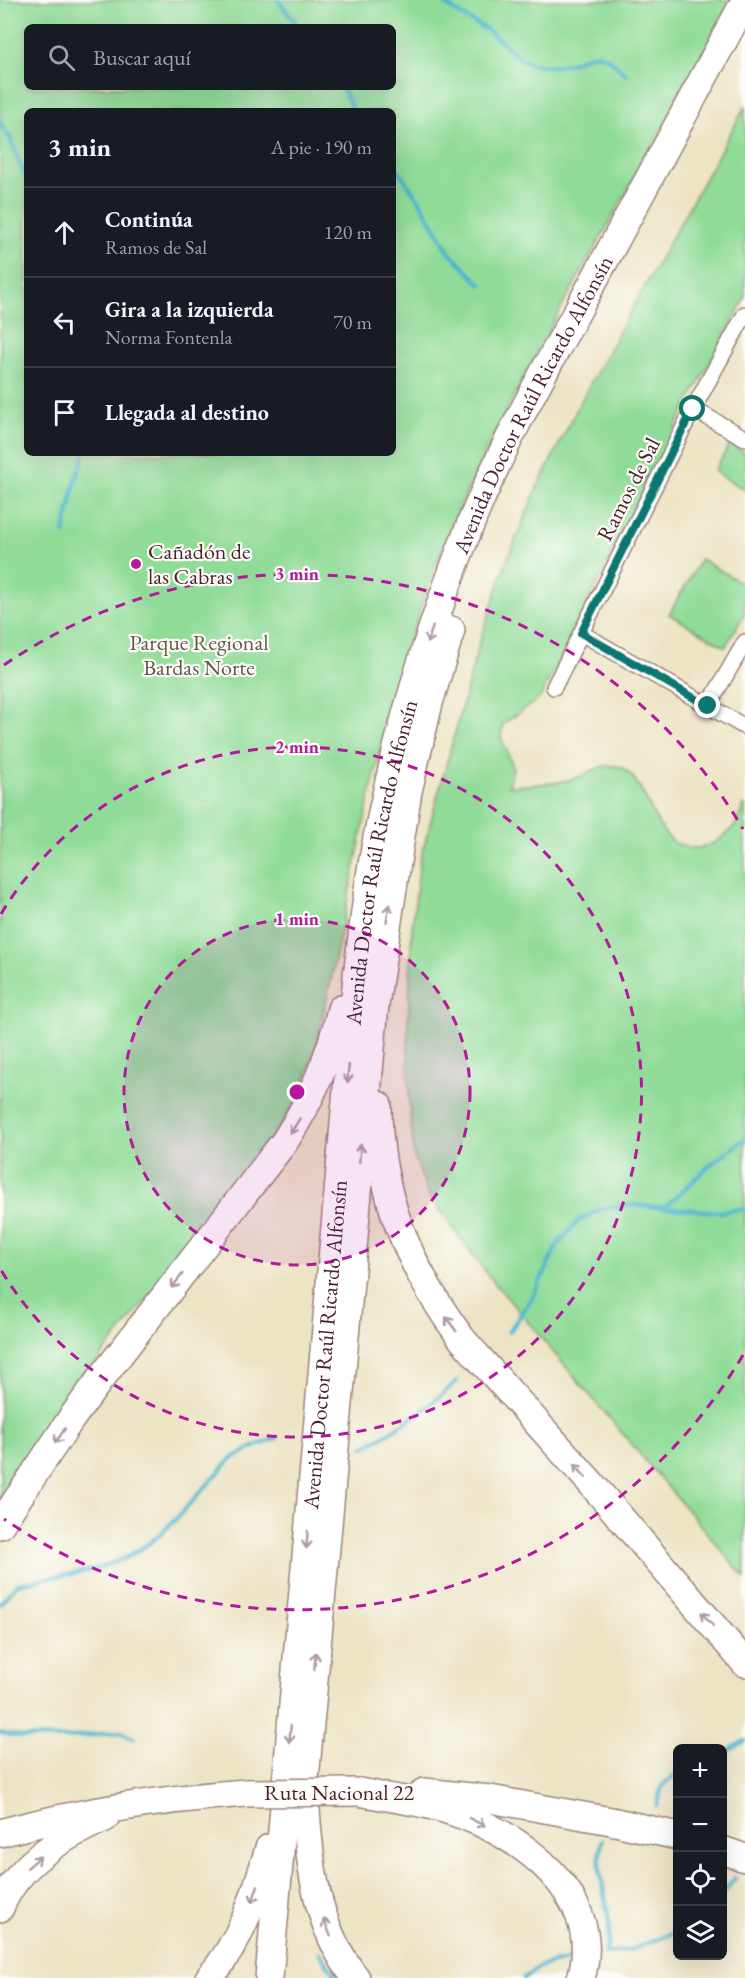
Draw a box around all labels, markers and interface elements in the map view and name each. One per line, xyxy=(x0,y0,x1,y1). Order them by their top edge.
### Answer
search box xyxy=(24,24,396,90)
icon: search xyxy=(45,41,78,74)
text: Buscar aquí xyxy=(93,43,191,72)
text: 3 min xyxy=(48,130,111,164)
text: A pie · 190 m xyxy=(271,134,372,160)
text: Continúa xyxy=(105,205,193,234)
icon: ahead xyxy=(48,216,81,249)
text: 120 m xyxy=(324,219,372,245)
text: Ramos de Sal xyxy=(105,234,207,260)
street label: Avenida Doctor Raúl Ricardo Alfonsín xyxy=(446,250,620,559)
text: Gira a la izquierda xyxy=(105,295,274,324)
icon: left xyxy=(48,306,81,339)
text: 70 m xyxy=(333,309,372,335)
text: Norma Fontenla xyxy=(105,324,232,350)
route start xyxy=(679,395,705,421)
icon: arrive xyxy=(48,396,81,429)
text: Llegada al destino xyxy=(105,398,269,427)
street label: Ramos de Sal xyxy=(590,433,667,546)
place label: Cañadón de las Cabras xyxy=(148,537,251,591)
marker: Cañadón de las Cabras xyxy=(129,557,143,571)
text: 3 min xyxy=(275,562,319,585)
one-way arrow xyxy=(423,625,434,644)
park label: Parque Regional Bardas Norte xyxy=(129,628,269,682)
route end xyxy=(694,692,720,718)
street label: Avenida Doctor Raúl Ricardo Alfonsín xyxy=(339,696,425,1027)
text: 2 min xyxy=(275,735,319,758)
one-way arrow xyxy=(382,904,393,924)
text: 1 min xyxy=(275,907,319,930)
one-way arrow xyxy=(342,1063,353,1083)
centre of rings xyxy=(287,1082,307,1102)
one-way arrow xyxy=(289,1117,301,1134)
one-way arrow xyxy=(355,1143,366,1163)
street label: Avenida Doctor Raúl Ricardo Alfonsín xyxy=(296,1178,354,1511)
one-way arrow xyxy=(171,1273,184,1289)
one-way arrow xyxy=(445,1317,458,1333)
one-way arrow xyxy=(53,1428,66,1445)
one-way arrow xyxy=(573,1464,587,1479)
one-way arrow xyxy=(301,1529,312,1549)
one-way arrow xyxy=(700,1612,714,1627)
one-way arrow xyxy=(310,1651,321,1671)
one-way arrow xyxy=(284,1724,295,1743)
map controls xyxy=(673,1744,727,1960)
button: + xyxy=(673,1744,727,1798)
street label: Ruta Nacional 22 xyxy=(264,1778,414,1807)
button: − xyxy=(673,1798,727,1852)
one-way arrow xyxy=(467,1816,485,1828)
button: locate xyxy=(673,1852,727,1906)
one-way arrow xyxy=(27,1855,42,1869)
one-way arrow xyxy=(248,1884,259,1903)
button: layers xyxy=(673,1906,727,1960)
one-way arrow xyxy=(321,1919,332,1937)

